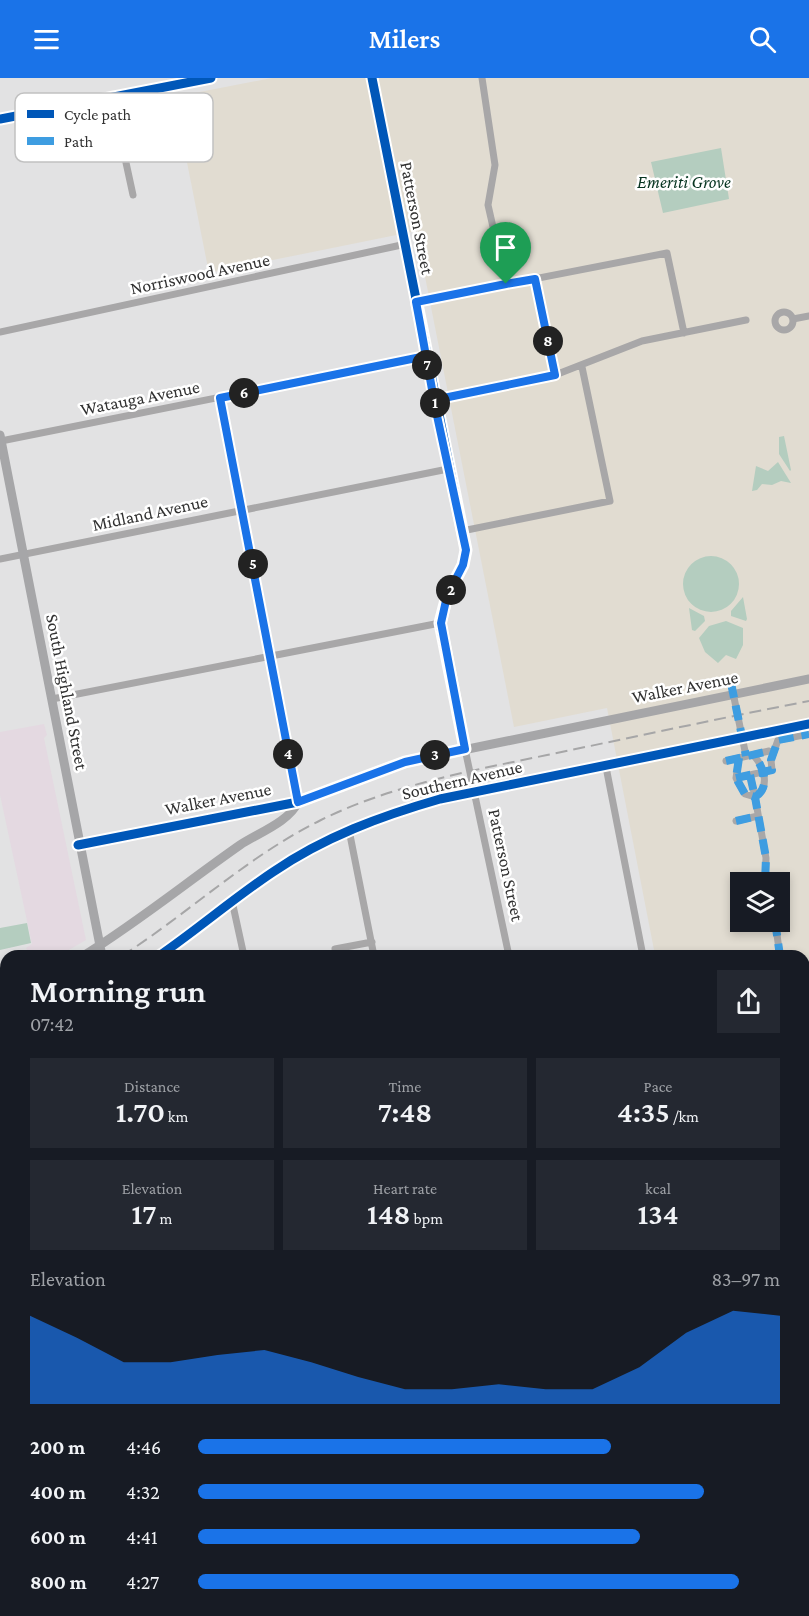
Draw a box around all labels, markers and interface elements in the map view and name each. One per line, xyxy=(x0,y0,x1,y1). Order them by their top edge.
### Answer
icon: menu xyxy=(30,23,63,56)
icon: search xyxy=(746,23,779,56)
text: Milers xyxy=(369,24,440,54)
legend xyxy=(15,93,213,162)
text: Cycle path xyxy=(64,106,131,124)
text: Path xyxy=(64,133,94,150)
street label: Patterson Street xyxy=(396,160,438,277)
park label: Emeriti Grove xyxy=(637,172,731,192)
pin xyxy=(480,222,531,284)
icon: arrive xyxy=(489,231,522,264)
street label: Norriswood Avenue xyxy=(128,249,272,299)
pin: 8 xyxy=(533,326,563,356)
text: 8 xyxy=(543,332,553,349)
pin: 7 xyxy=(412,350,442,380)
text: 7 xyxy=(423,356,431,373)
street label: Watauga Avenue xyxy=(79,377,201,419)
pin: 6 xyxy=(229,378,259,408)
text: 6 xyxy=(240,384,248,401)
pin: 1 xyxy=(420,388,450,418)
text: 1 xyxy=(432,394,438,411)
street label: Midland Avenue xyxy=(90,491,210,535)
pin: 5 xyxy=(238,549,268,579)
text: 5 xyxy=(249,555,257,572)
pin: 2 xyxy=(436,575,466,605)
text: 2 xyxy=(447,581,455,598)
street label: South Highland Street xyxy=(42,612,92,773)
street label: Walker Avenue xyxy=(630,667,740,707)
pin: 4 xyxy=(273,739,303,769)
pin: 3 xyxy=(420,740,450,770)
text: 4 xyxy=(284,745,292,762)
text: 3 xyxy=(431,746,439,763)
street label: Southern Avenue xyxy=(400,756,524,804)
street label: Walker Avenue xyxy=(163,779,273,819)
street label: Patterson Street xyxy=(484,807,528,924)
map controls xyxy=(730,872,790,932)
button: layers xyxy=(730,872,790,932)
button: share xyxy=(717,970,780,1033)
text: Morning run xyxy=(30,972,206,1009)
text: 07:42 xyxy=(30,1013,74,1035)
text: Distance xyxy=(124,1078,180,1095)
text: Time xyxy=(389,1078,421,1095)
text: Pace xyxy=(644,1078,672,1095)
text: 1.70 xyxy=(116,1095,165,1128)
text: 7:48 xyxy=(378,1095,432,1128)
text: 4:35 xyxy=(617,1095,670,1128)
text: km xyxy=(165,1108,188,1125)
text: /km xyxy=(670,1108,699,1125)
text: Elevation xyxy=(122,1180,182,1197)
text: Heart rate xyxy=(373,1180,437,1197)
text: kcal xyxy=(645,1180,671,1197)
text: 17 xyxy=(132,1197,157,1230)
text: 148 xyxy=(367,1197,411,1230)
text: 134 xyxy=(638,1197,679,1230)
text: m xyxy=(157,1210,172,1227)
text: bpm xyxy=(411,1210,443,1227)
text: Elevation xyxy=(30,1268,106,1290)
text: 83–97 m xyxy=(712,1268,780,1290)
text: 200 m xyxy=(30,1436,85,1458)
text: 4:46 xyxy=(126,1436,161,1458)
text: 400 m xyxy=(30,1481,86,1503)
text: 4:32 xyxy=(126,1481,160,1503)
text: 600 m xyxy=(30,1526,86,1548)
text: 4:41 xyxy=(126,1526,158,1548)
text: 800 m xyxy=(30,1571,87,1593)
text: 4:27 xyxy=(126,1571,159,1593)

